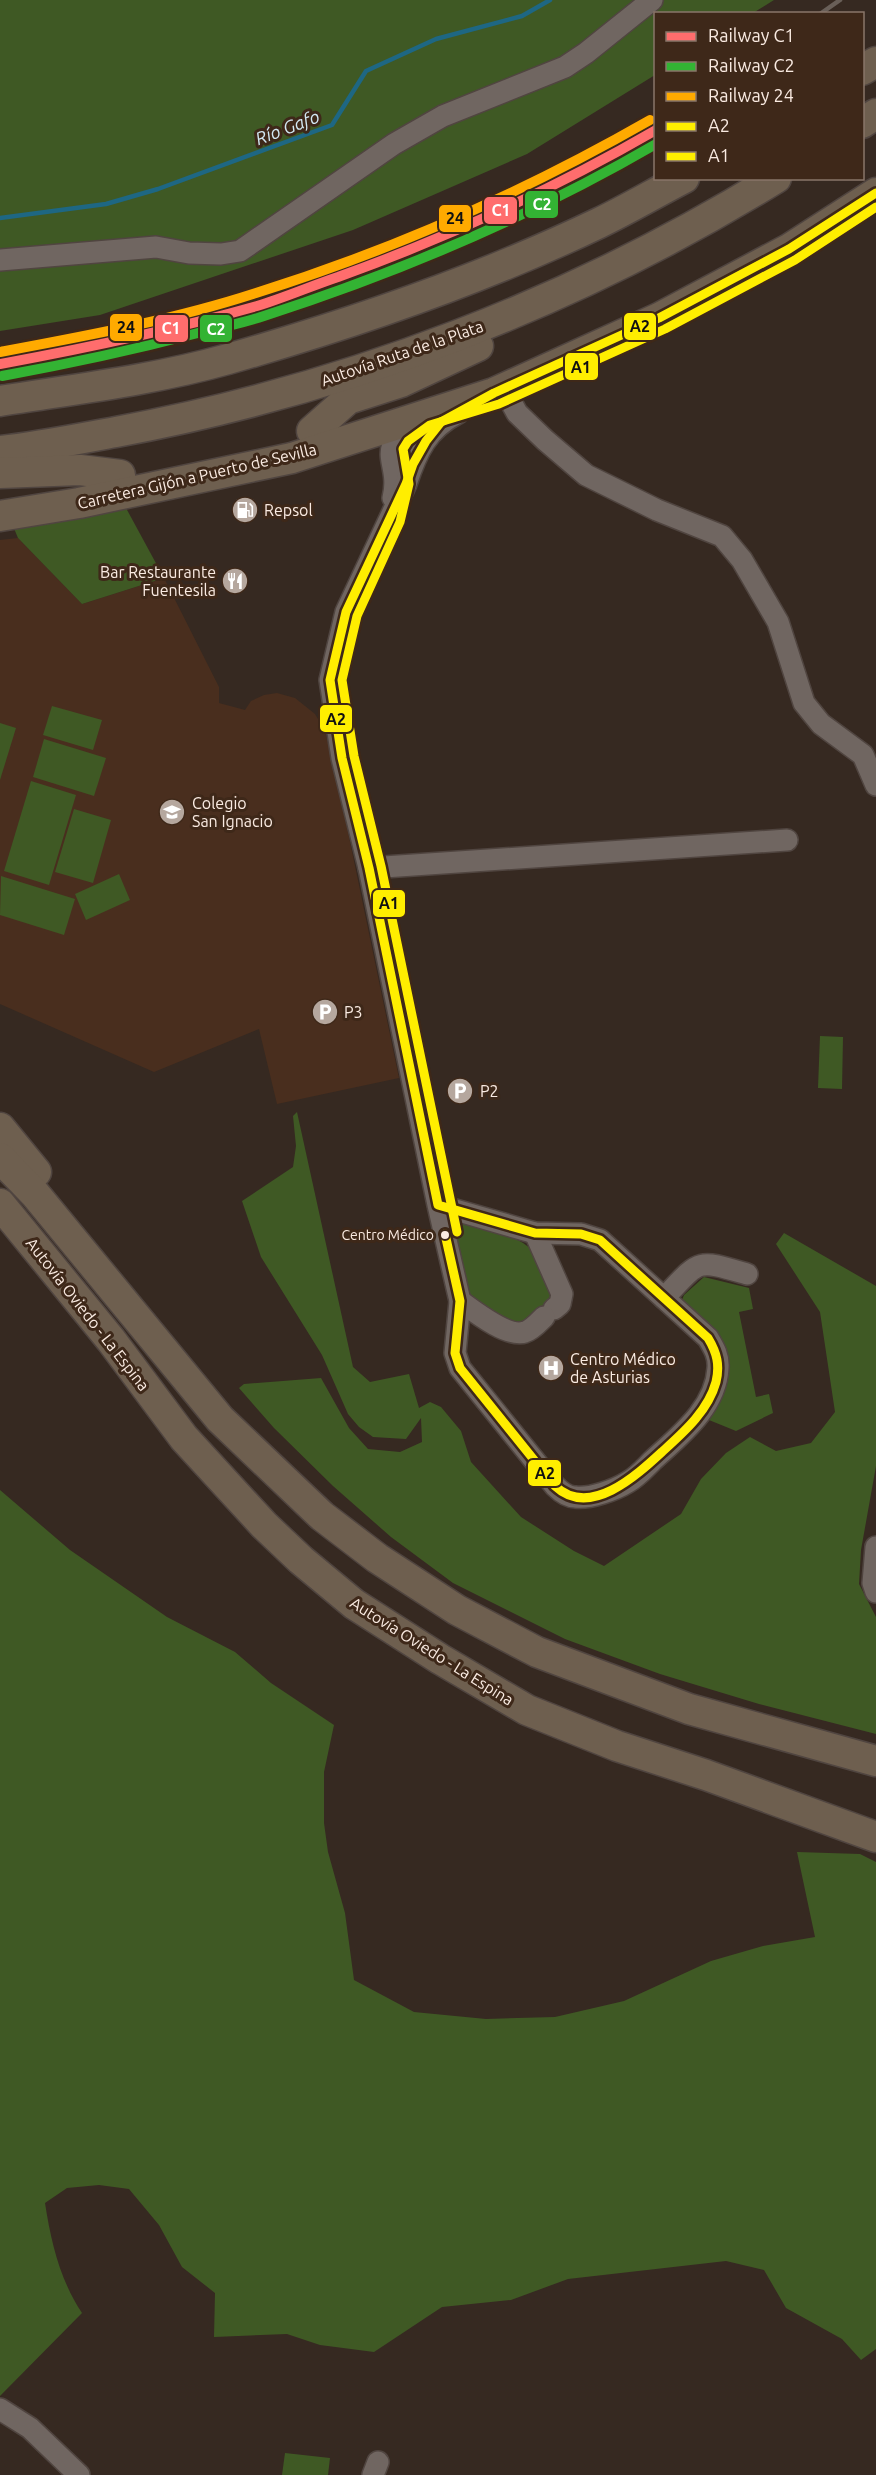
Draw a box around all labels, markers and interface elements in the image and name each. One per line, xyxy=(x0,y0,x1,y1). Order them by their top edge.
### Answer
legend xyxy=(654,12,864,180)
text: Railway C1 xyxy=(708,25,795,45)
text: Railway C2 xyxy=(708,55,795,75)
text: Railway 24 xyxy=(708,85,794,105)
water label: Río Gafo xyxy=(252,106,322,149)
text: A2 xyxy=(708,115,730,135)
text: A1 xyxy=(708,145,730,165)
line badge: C2 xyxy=(524,190,559,219)
text: C2 xyxy=(532,195,552,213)
line badge: C1 xyxy=(483,196,518,225)
text: C1 xyxy=(491,201,511,219)
line badge: 24 xyxy=(438,204,472,233)
text: 24 xyxy=(446,209,464,227)
line badge: A2 xyxy=(623,312,657,341)
line badge: 24 xyxy=(109,313,143,342)
line badge: C1 xyxy=(154,314,189,343)
line badge: C2 xyxy=(199,314,233,343)
street label: Autovía Ruta de la Plata xyxy=(319,317,485,389)
text: A2 xyxy=(630,317,650,335)
text: 24 xyxy=(117,318,135,336)
text: C1 xyxy=(161,319,181,337)
text: C2 xyxy=(206,320,226,338)
line badge: A1 xyxy=(564,352,599,381)
text: A1 xyxy=(571,358,591,376)
street label: Carretera Gijón a Puerto de Sevilla xyxy=(76,440,318,512)
fuel station icon: Repsol xyxy=(230,495,260,525)
place label: Repsol xyxy=(264,501,313,519)
place label: Bar Restaurante Fuentesila xyxy=(100,563,216,599)
restaurant icon: Bar Restaurante Fuentesila xyxy=(220,566,250,596)
line badge: A2 xyxy=(319,704,353,733)
text: A2 xyxy=(326,710,346,728)
place label: Colegio San Ignacio xyxy=(192,794,273,830)
school or university icon: Colegio San Ignacio xyxy=(157,797,187,827)
line badge: A1 xyxy=(372,889,406,918)
text: A1 xyxy=(379,894,399,912)
parking icon: P3 xyxy=(310,997,340,1027)
place label: P3 xyxy=(344,1003,363,1021)
parking icon: P2 xyxy=(445,1076,475,1106)
place label: P2 xyxy=(480,1082,499,1100)
place label: Centro Médico xyxy=(341,1227,434,1243)
marker: Centro Médico xyxy=(439,1229,451,1241)
street label: Autovía Oviedo - La Espina xyxy=(23,1234,153,1394)
place label: Centro Médico de Asturias xyxy=(570,1350,676,1386)
hospital icon: Centro Médico de Asturias xyxy=(536,1353,566,1383)
line badge: A2 xyxy=(527,1459,562,1487)
text: A2 xyxy=(535,1464,555,1482)
street label: Autovía Oviedo - La Espina xyxy=(347,1593,517,1709)

